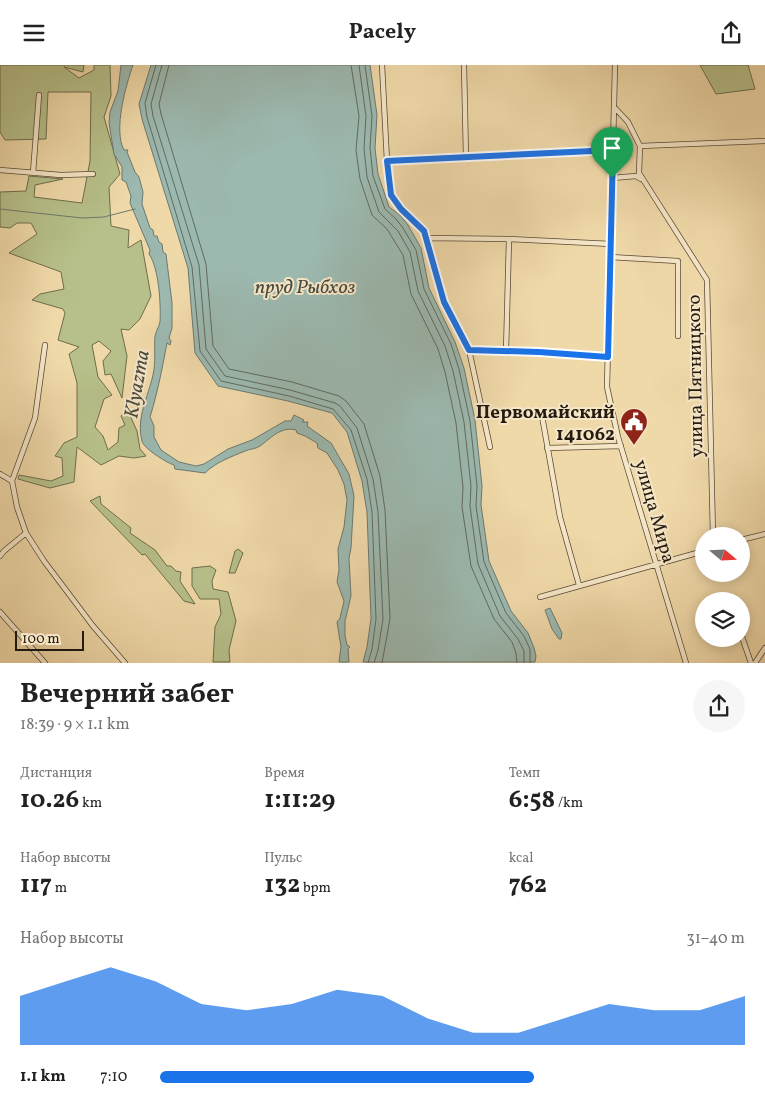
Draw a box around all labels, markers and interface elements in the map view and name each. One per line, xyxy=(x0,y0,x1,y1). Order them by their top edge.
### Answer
text: Pacely xyxy=(349,17,416,48)
icon: menu xyxy=(20,19,48,47)
icon: share xyxy=(717,19,745,47)
pin xyxy=(591,127,633,178)
icon: arrive xyxy=(598,134,626,162)
water label: пруд Рыбхоз xyxy=(255,274,356,302)
street label: улица Пятницкого xyxy=(682,294,710,458)
water label: Klyazma xyxy=(118,348,158,421)
place label: Первомайский 141062 xyxy=(476,400,615,448)
public building icon: Первомайский 141062 xyxy=(619,407,649,446)
street label: улица Мира xyxy=(627,457,681,566)
north arrow xyxy=(695,527,750,583)
map controls xyxy=(695,527,750,647)
button: layers xyxy=(695,592,750,647)
scale bar xyxy=(15,627,84,651)
text: 100 m xyxy=(22,630,60,649)
text: Вечерний забег xyxy=(20,675,234,714)
button: share xyxy=(693,680,745,732)
text: 18:39 · 9 × 1.1 km xyxy=(20,714,130,736)
text: Дистанция xyxy=(20,764,92,783)
text: Время xyxy=(264,764,305,783)
text: Темп xyxy=(509,764,540,783)
text: 10.26 xyxy=(20,783,79,818)
text: 1:11:29 xyxy=(264,783,335,818)
text: 6:58 xyxy=(509,783,555,818)
text: km xyxy=(79,794,102,813)
text: /km xyxy=(555,794,583,813)
text: Набор высоты xyxy=(20,849,111,868)
text: Пульс xyxy=(264,849,302,868)
text: kcal xyxy=(509,849,534,868)
text: 117 xyxy=(20,868,52,903)
text: 132 xyxy=(264,868,300,903)
text: 762 xyxy=(509,868,547,903)
text: m xyxy=(52,879,67,898)
text: bpm xyxy=(300,879,331,898)
text: Набор высоты xyxy=(20,928,124,950)
text: 31–40 m xyxy=(687,928,745,950)
text: 1.1 km xyxy=(20,1066,66,1088)
text: 7:10 xyxy=(100,1066,127,1088)

